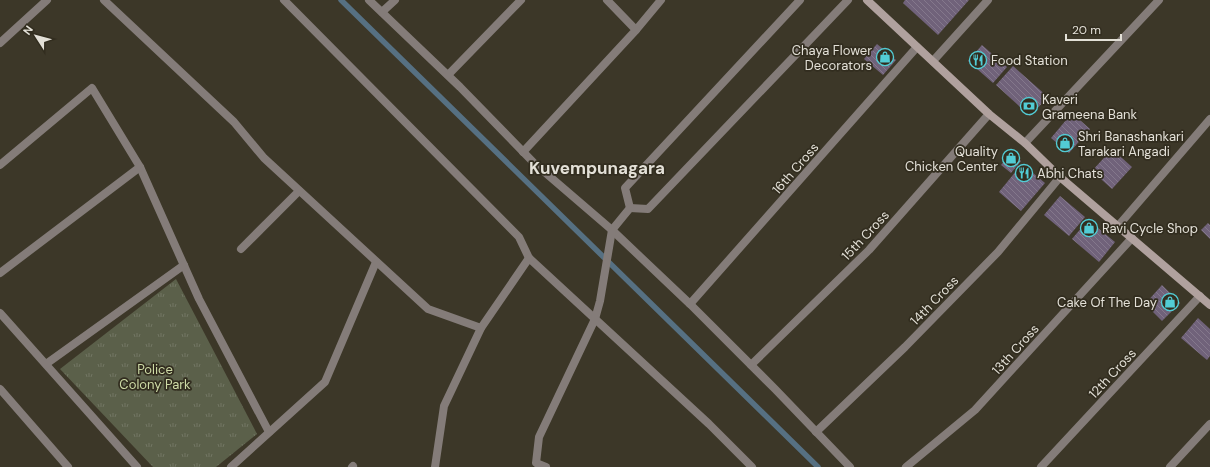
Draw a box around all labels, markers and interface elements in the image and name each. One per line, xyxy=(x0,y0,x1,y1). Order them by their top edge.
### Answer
north arrow xyxy=(16,16,56,56)
scale bar xyxy=(1066,16,1121,42)
text: 20 m xyxy=(1072,22,1101,38)
text: N xyxy=(20,23,36,37)
place label: Chaya Flower Decorators xyxy=(792,42,872,74)
shop icon: Chaya Flower Decorators xyxy=(875,47,895,67)
restaurant icon: Food Station xyxy=(968,50,988,70)
place label: Food Station xyxy=(991,52,1068,69)
place label: Kaveri Grameena Bank xyxy=(1042,91,1137,123)
bank icon: Kaveri Grameena Bank xyxy=(1019,96,1039,116)
place label: Shri Banashankari Tarakari Angadi xyxy=(1078,128,1184,160)
shop icon: Shri Banashankari Tarakari Angadi xyxy=(1055,133,1075,153)
street label: 16th Cross xyxy=(768,139,822,198)
place label: Quality Chicken Center xyxy=(905,143,998,175)
shop icon: Quality Chicken Center xyxy=(1001,148,1021,168)
district label: Kuvempunagara xyxy=(529,157,665,179)
restaurant icon: Abhi Chats xyxy=(1014,163,1034,183)
place label: Abhi Chats xyxy=(1037,165,1103,182)
street label: 15th Cross xyxy=(838,207,893,264)
shop icon: Ravi Cycle Shop xyxy=(1079,218,1099,238)
place label: Ravi Cycle Shop xyxy=(1102,220,1198,237)
street label: 14th Cross xyxy=(906,272,962,329)
shop icon: Cake Of The Day xyxy=(1160,292,1180,312)
place label: Cake Of The Day xyxy=(1057,294,1157,311)
street label: 13th Cross xyxy=(988,320,1043,378)
street label: 12th Cross xyxy=(1085,345,1140,402)
park label: Police Colony Park xyxy=(119,361,191,393)

